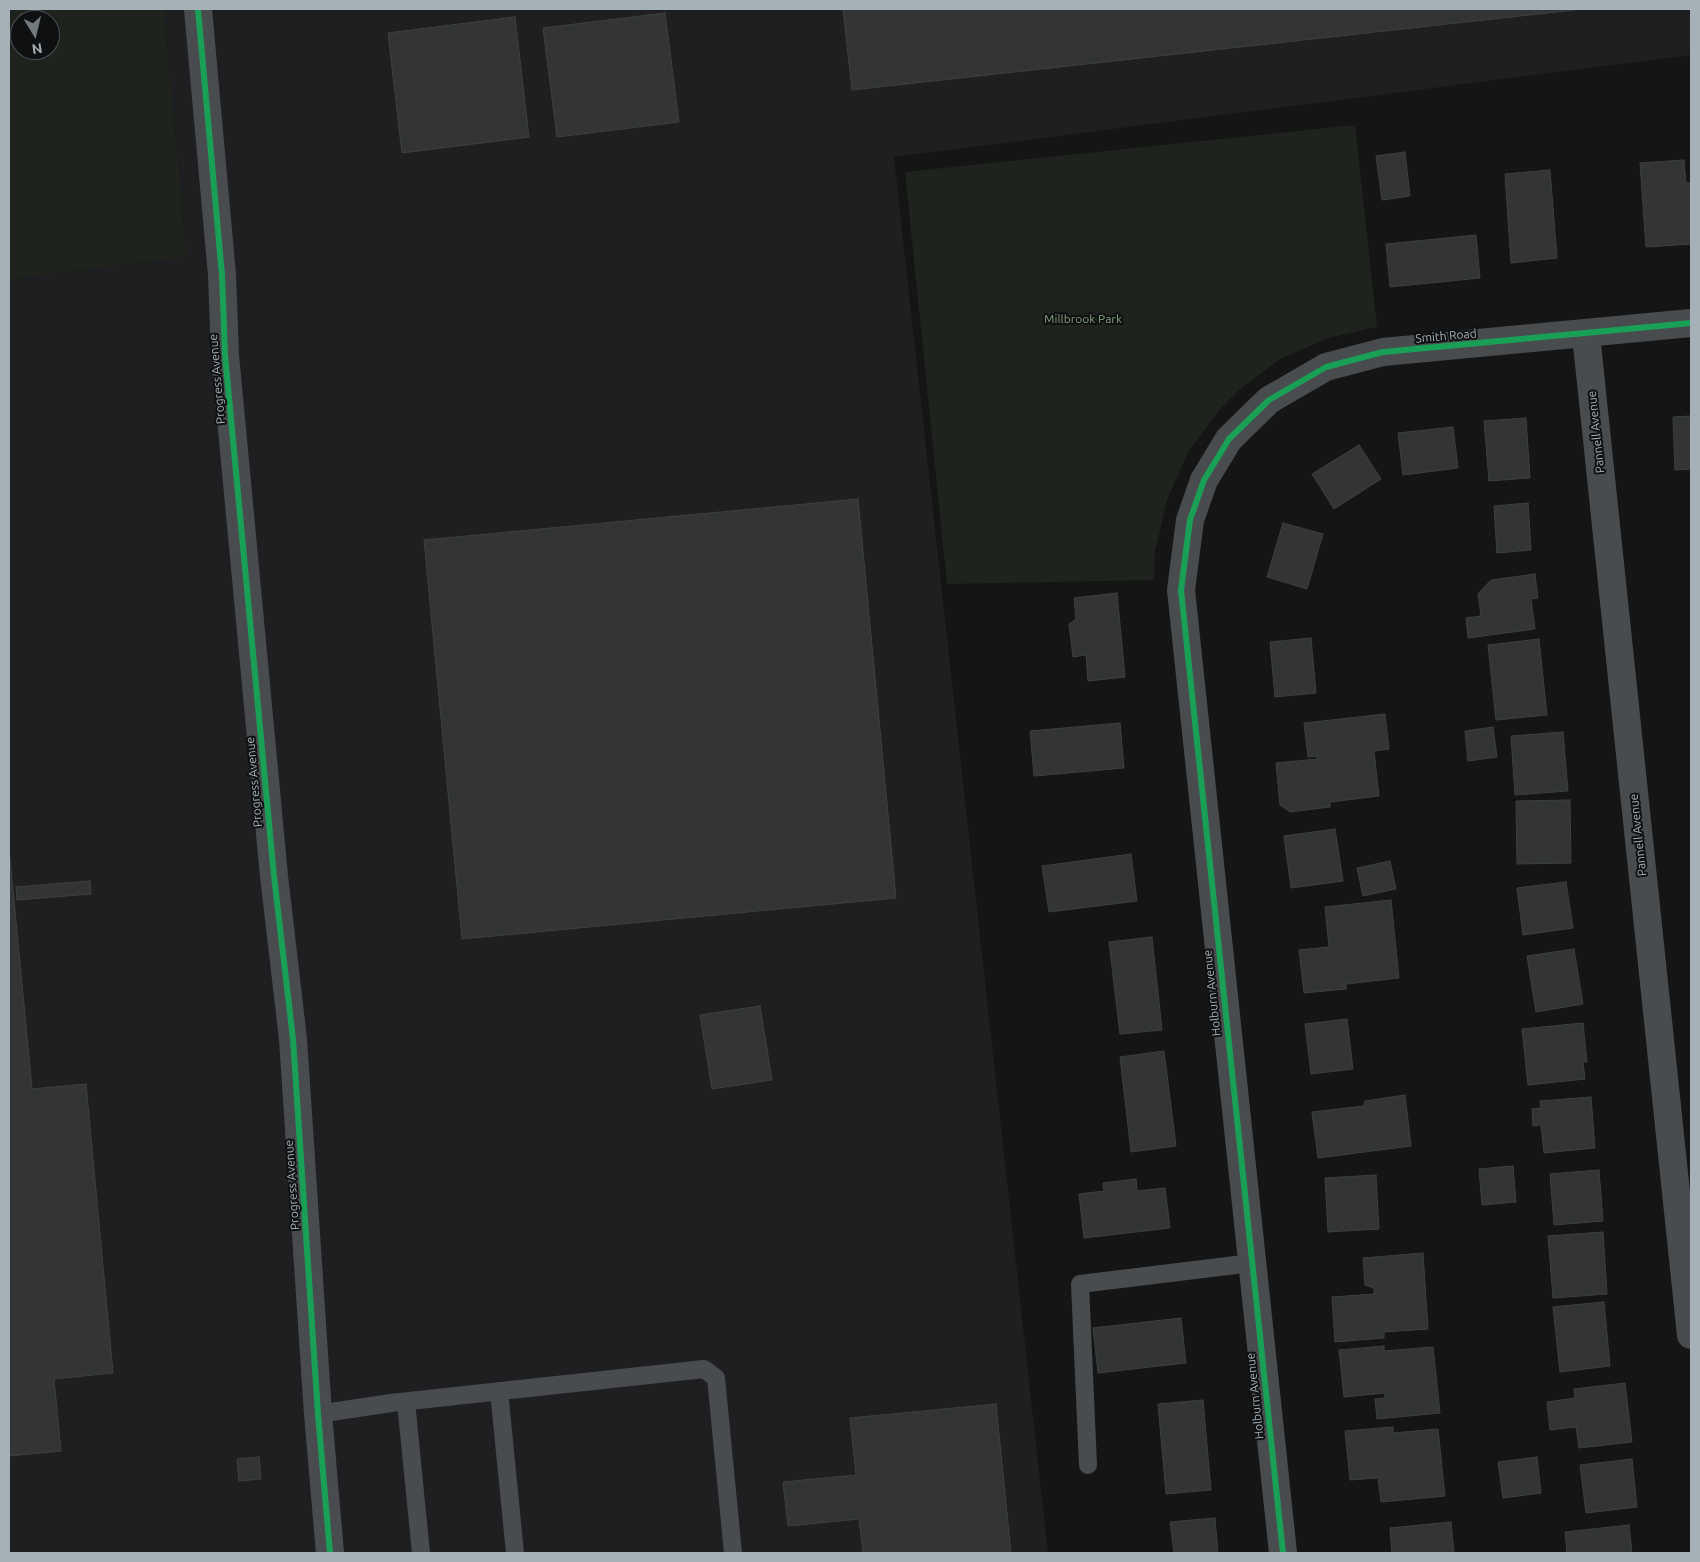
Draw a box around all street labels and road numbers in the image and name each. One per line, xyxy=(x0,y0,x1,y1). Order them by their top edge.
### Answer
street label: Smith Road xyxy=(1415,326,1477,346)
street label: Progress Avenue xyxy=(206,333,228,425)
street label: Pannell Avenue xyxy=(1585,390,1607,474)
street label: Progress Avenue xyxy=(243,736,265,828)
street label: Pannell Avenue xyxy=(1627,793,1649,877)
street label: Holburn Avenue xyxy=(1200,949,1224,1037)
street label: Progress Avenue xyxy=(282,1139,302,1231)
street label: Holburn Avenue xyxy=(1243,1352,1267,1440)

